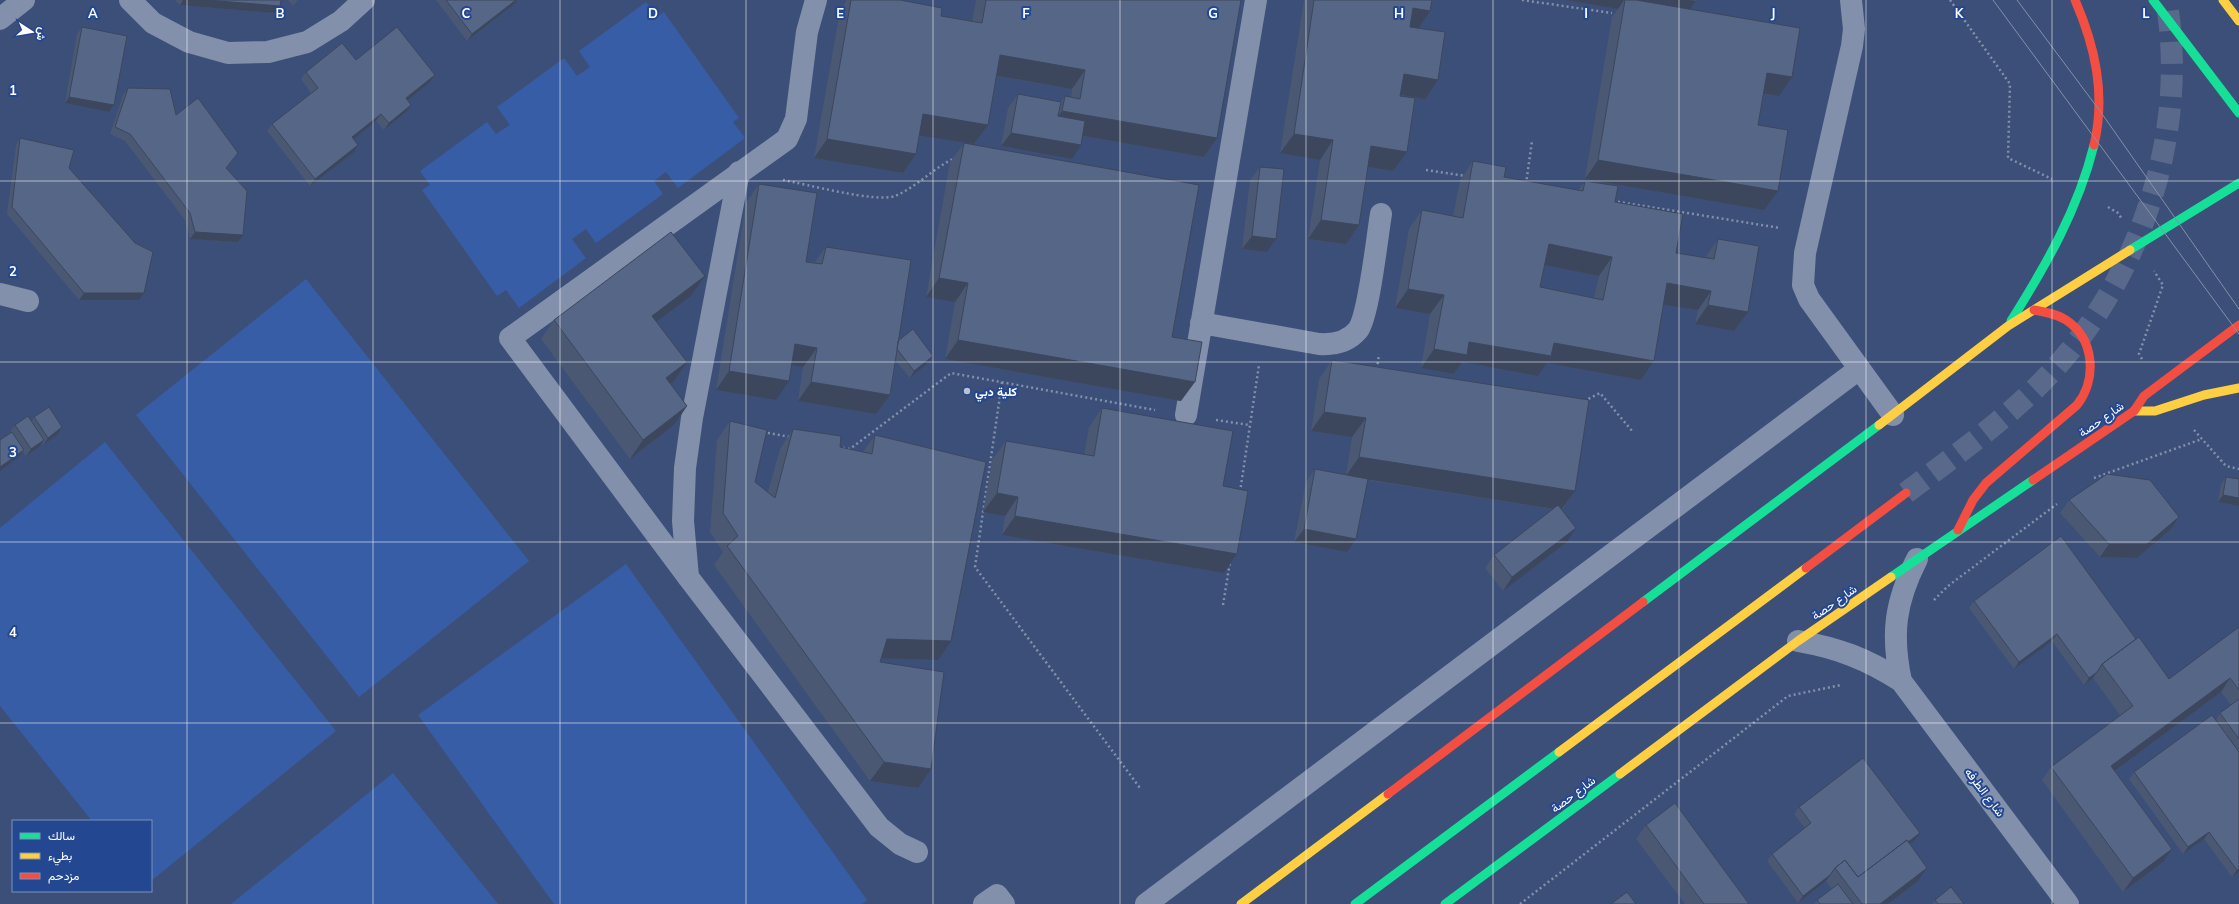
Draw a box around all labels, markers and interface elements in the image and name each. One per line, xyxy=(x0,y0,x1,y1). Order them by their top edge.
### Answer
text: A xyxy=(88,5,98,21)
text: B xyxy=(276,5,285,21)
text: C xyxy=(462,5,471,21)
text: D xyxy=(648,5,658,21)
text: E xyxy=(836,5,844,21)
text: F xyxy=(1022,5,1030,21)
text: G xyxy=(1208,5,1218,21)
text: H xyxy=(1394,5,1404,21)
text: I xyxy=(1584,5,1588,21)
text: J xyxy=(1771,5,1775,21)
text: K xyxy=(1955,5,1965,21)
text: L xyxy=(2142,5,2150,21)
north arrow xyxy=(12,12,52,52)
text: ش xyxy=(34,26,50,42)
text: 1 xyxy=(9,82,17,98)
text: 2 xyxy=(9,263,17,279)
place label: كلية دبي xyxy=(975,384,1017,402)
marker: كلية دبي xyxy=(962,386,972,396)
street label: شارع حصة xyxy=(2075,398,2128,442)
text: 3 xyxy=(9,444,17,460)
street label: شارع حصة xyxy=(1808,581,1861,625)
text: 4 xyxy=(9,624,17,640)
street label: شارع الطرفه xyxy=(1960,765,2008,821)
street label: شارع حصة xyxy=(1548,772,1599,817)
legend xyxy=(12,820,152,892)
text: سالك xyxy=(48,828,75,843)
text: بطيء xyxy=(48,848,72,866)
text: مزدحم xyxy=(48,868,79,884)

